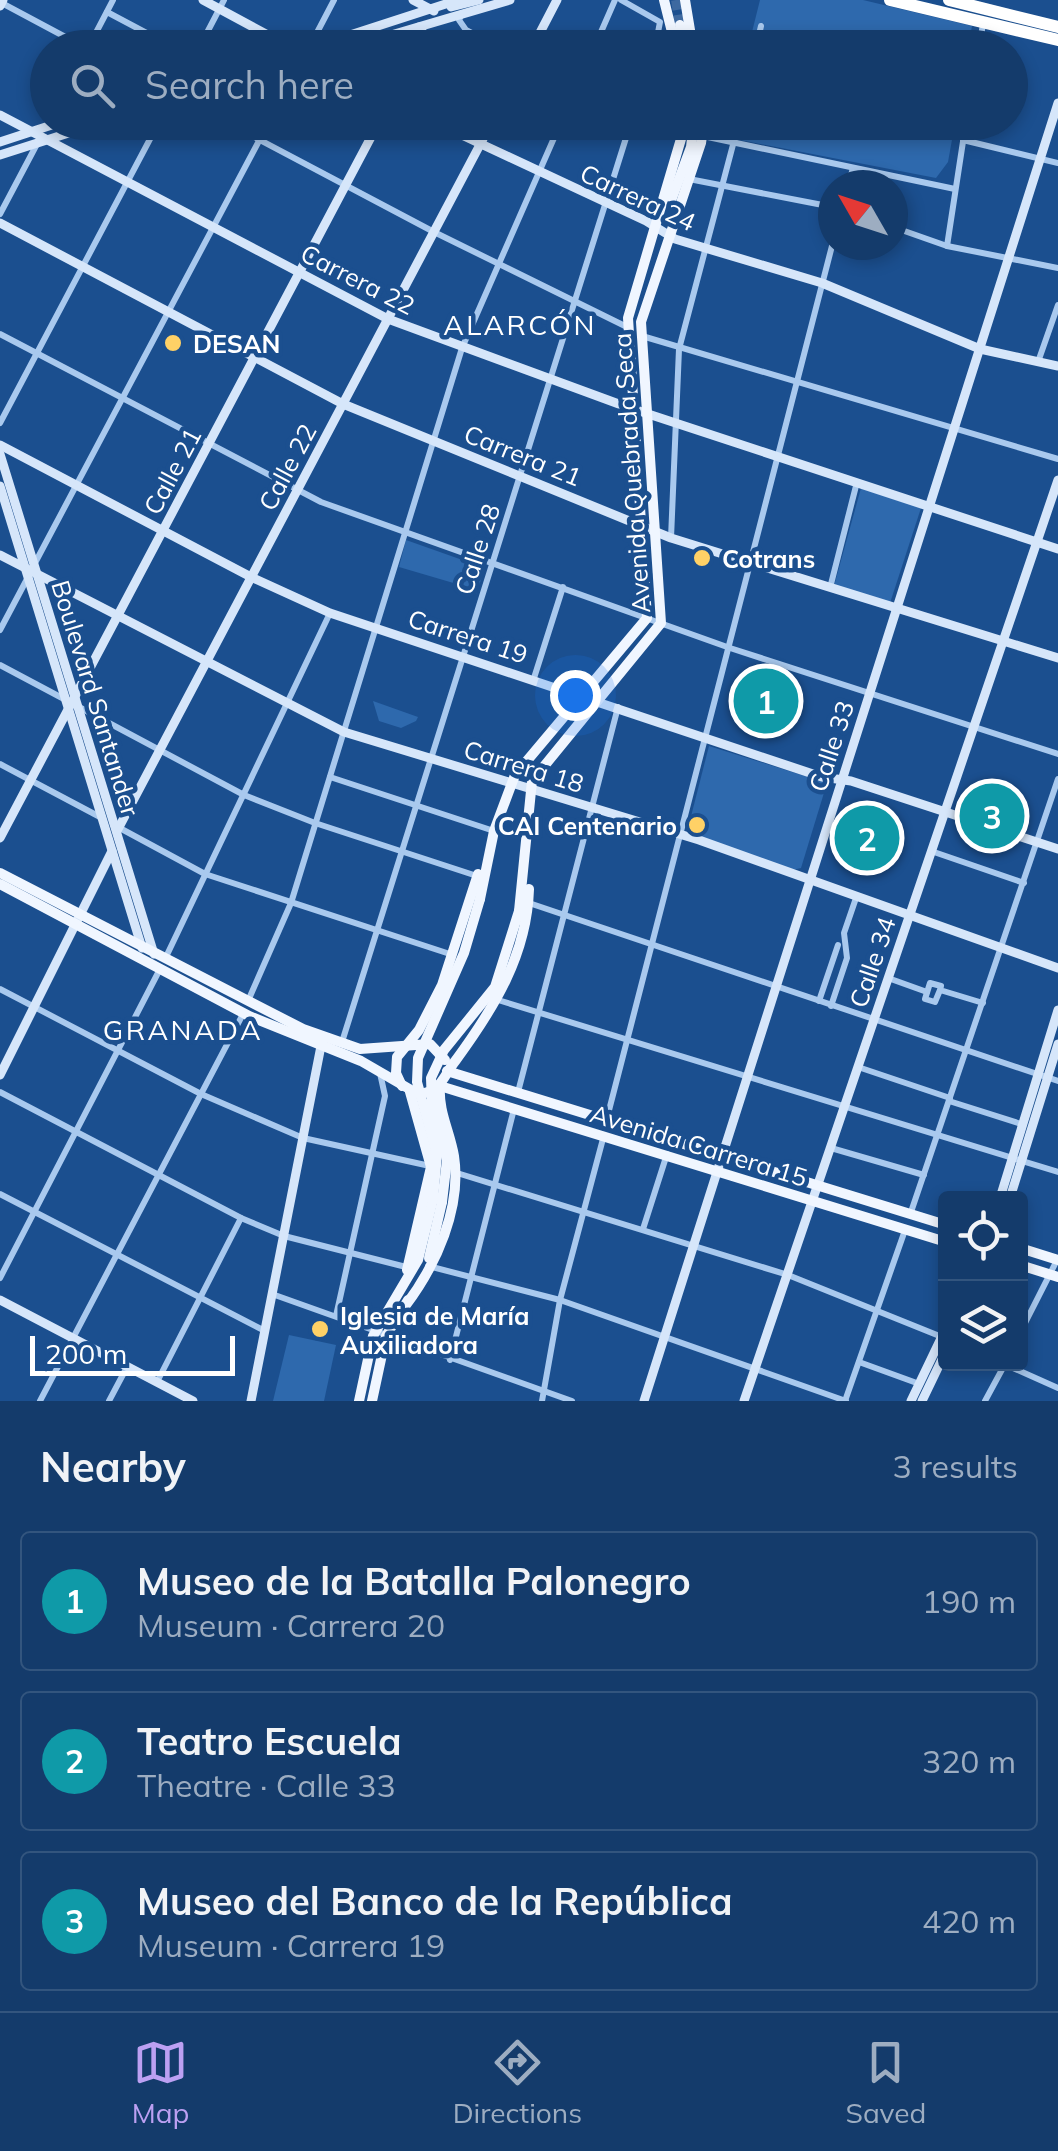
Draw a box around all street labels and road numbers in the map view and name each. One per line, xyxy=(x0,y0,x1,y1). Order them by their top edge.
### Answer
street label: Carrera 24 xyxy=(575,157,701,237)
street label: Carrera 22 xyxy=(296,237,420,321)
street label: Avenida Quebrada Seca xyxy=(606,332,656,614)
street label: Carrera 21 xyxy=(460,417,586,493)
street label: Calle 22 xyxy=(251,418,323,516)
street label: Calle 21 xyxy=(136,422,208,520)
street label: Calle 28 xyxy=(448,500,506,598)
street label: Boulevard Santander xyxy=(45,576,147,820)
street label: Carrera 19 xyxy=(404,602,532,670)
street label: Calle 33 xyxy=(802,697,860,795)
street label: Carrera 18 xyxy=(460,733,588,799)
street label: Calle 34 xyxy=(842,913,902,1011)
street label: Avenida Carrera 15 xyxy=(587,1097,811,1193)

